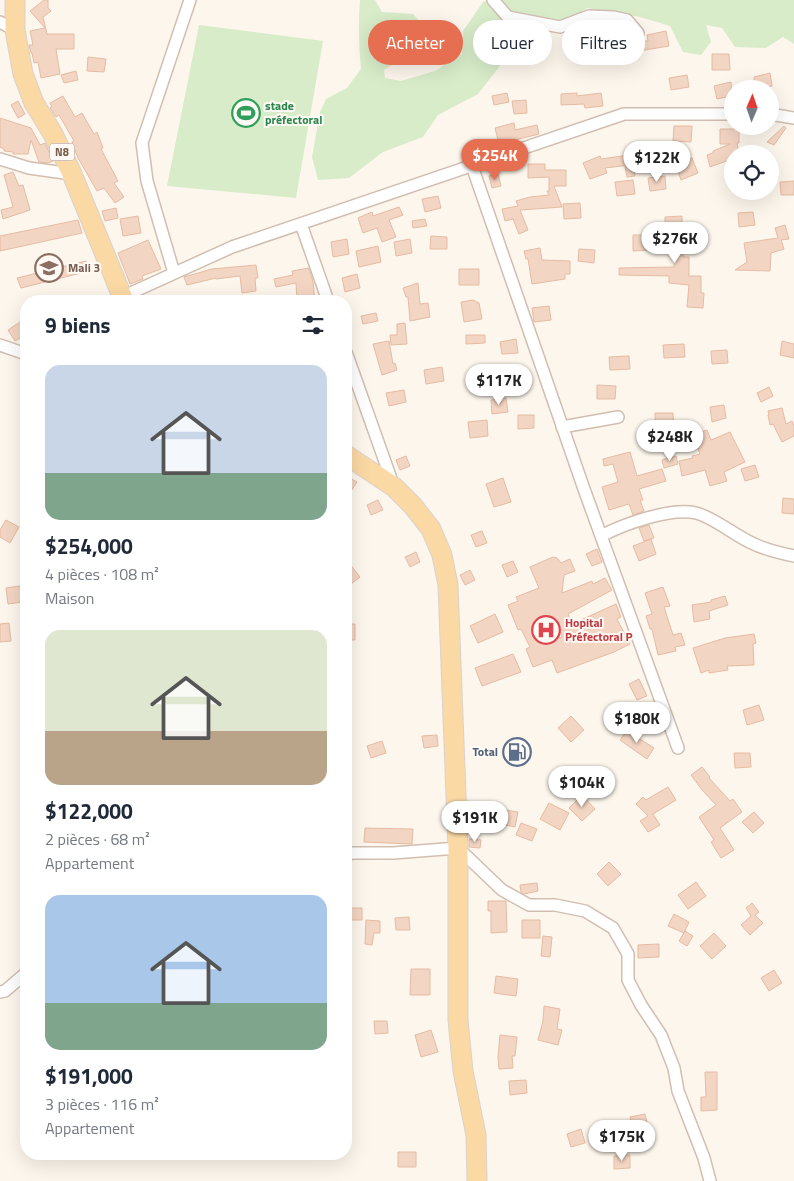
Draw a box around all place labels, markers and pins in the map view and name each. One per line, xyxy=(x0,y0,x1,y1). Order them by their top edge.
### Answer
place label: stade préfectoral xyxy=(265,96,322,129)
sports icon: stade préfectoral xyxy=(231,98,261,128)
pin: $254K xyxy=(460,138,530,181)
pin: $122K xyxy=(622,140,692,183)
pin: $276K xyxy=(640,222,710,264)
school or university icon: Mali 3 xyxy=(34,253,64,283)
place label: Mali 3 xyxy=(68,258,100,277)
pin: $117K xyxy=(464,364,534,406)
pin: $248K xyxy=(635,420,705,462)
place label: Hopital Préfectoral P xyxy=(565,613,633,646)
hospital icon: Hopital Préfectoral P xyxy=(531,615,561,645)
pin: $180K xyxy=(602,702,672,744)
fuel station icon: Total xyxy=(502,737,532,767)
place label: Total xyxy=(472,742,498,761)
pin: $104K xyxy=(547,766,617,808)
pin: $191K xyxy=(440,800,510,843)
pin: $175K xyxy=(587,1120,657,1162)

